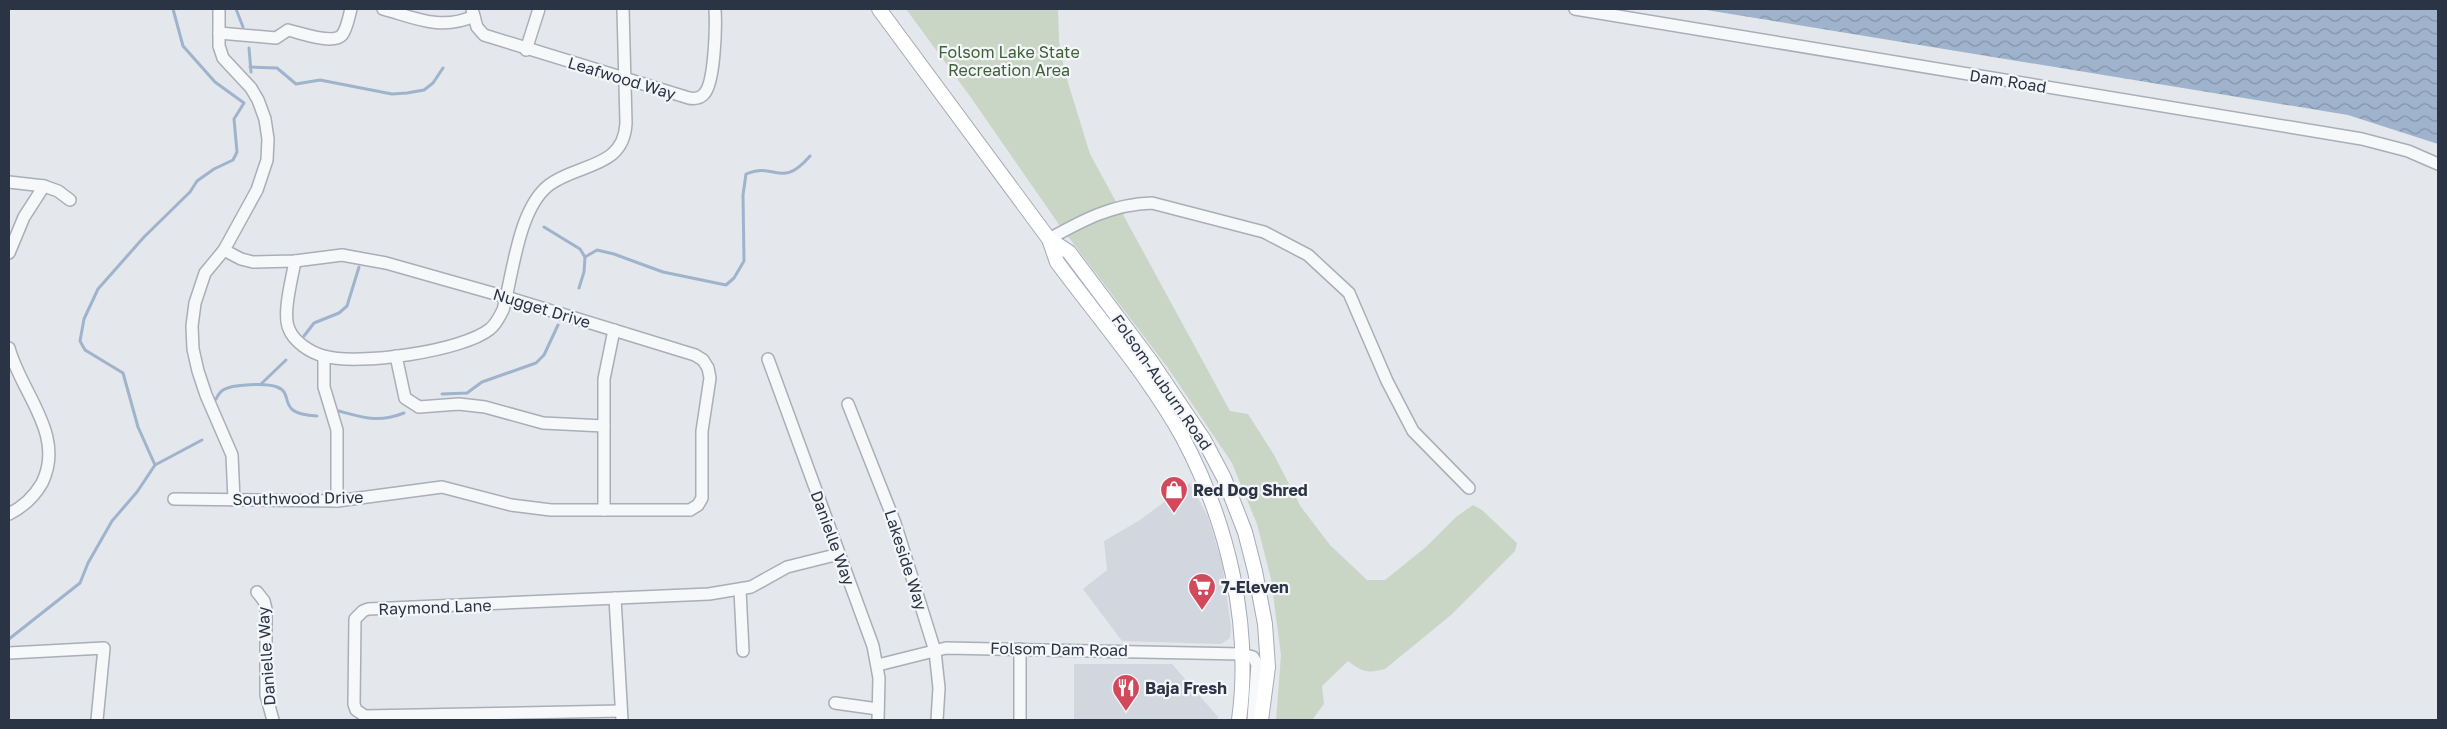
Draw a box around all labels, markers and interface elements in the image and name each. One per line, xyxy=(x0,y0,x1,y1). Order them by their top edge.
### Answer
park label: Folsom Lake State Recreation Area xyxy=(938,42,1080,80)
street label: Leafwood Way xyxy=(566,52,678,104)
street label: Dam Road xyxy=(1968,65,2048,97)
street label: Nugget Drive xyxy=(491,284,593,332)
street label: Folsom-Auburn Road xyxy=(1108,310,1216,454)
shop icon: Red Dog Shred xyxy=(1159,475,1189,514)
place label: Red Dog Shred xyxy=(1193,480,1308,500)
street label: Southwood Drive xyxy=(232,487,364,509)
street label: Danielle Way xyxy=(807,488,859,588)
street label: Lakeside Way xyxy=(880,507,932,613)
supermarket icon: 7-Eleven xyxy=(1187,572,1217,611)
place label: 7-Eleven xyxy=(1221,577,1289,597)
street label: Raymond Lane xyxy=(378,595,492,619)
street label: Danielle Way xyxy=(253,606,279,706)
street label: Folsom Dam Road xyxy=(990,638,1128,660)
restaurant icon: Baja Fresh xyxy=(1111,673,1141,712)
place label: Baja Fresh xyxy=(1145,678,1227,698)

